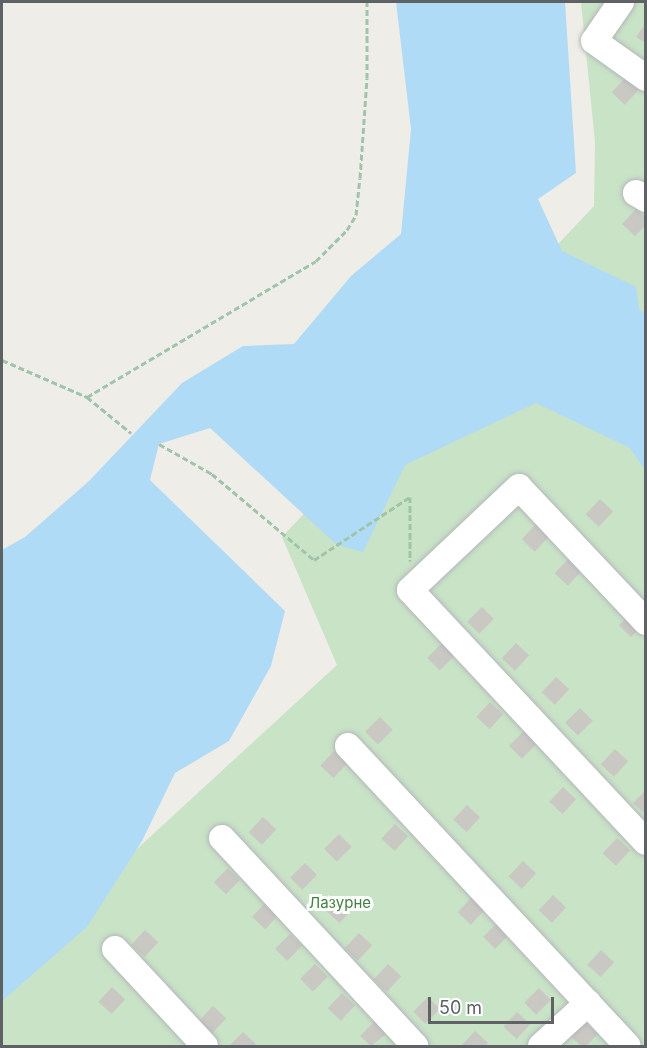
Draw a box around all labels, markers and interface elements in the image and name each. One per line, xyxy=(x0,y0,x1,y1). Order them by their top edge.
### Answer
park label: Лазурне xyxy=(309,894,371,912)
scale bar xyxy=(431,985,557,1023)
text: 50 m xyxy=(439,997,482,1018)

